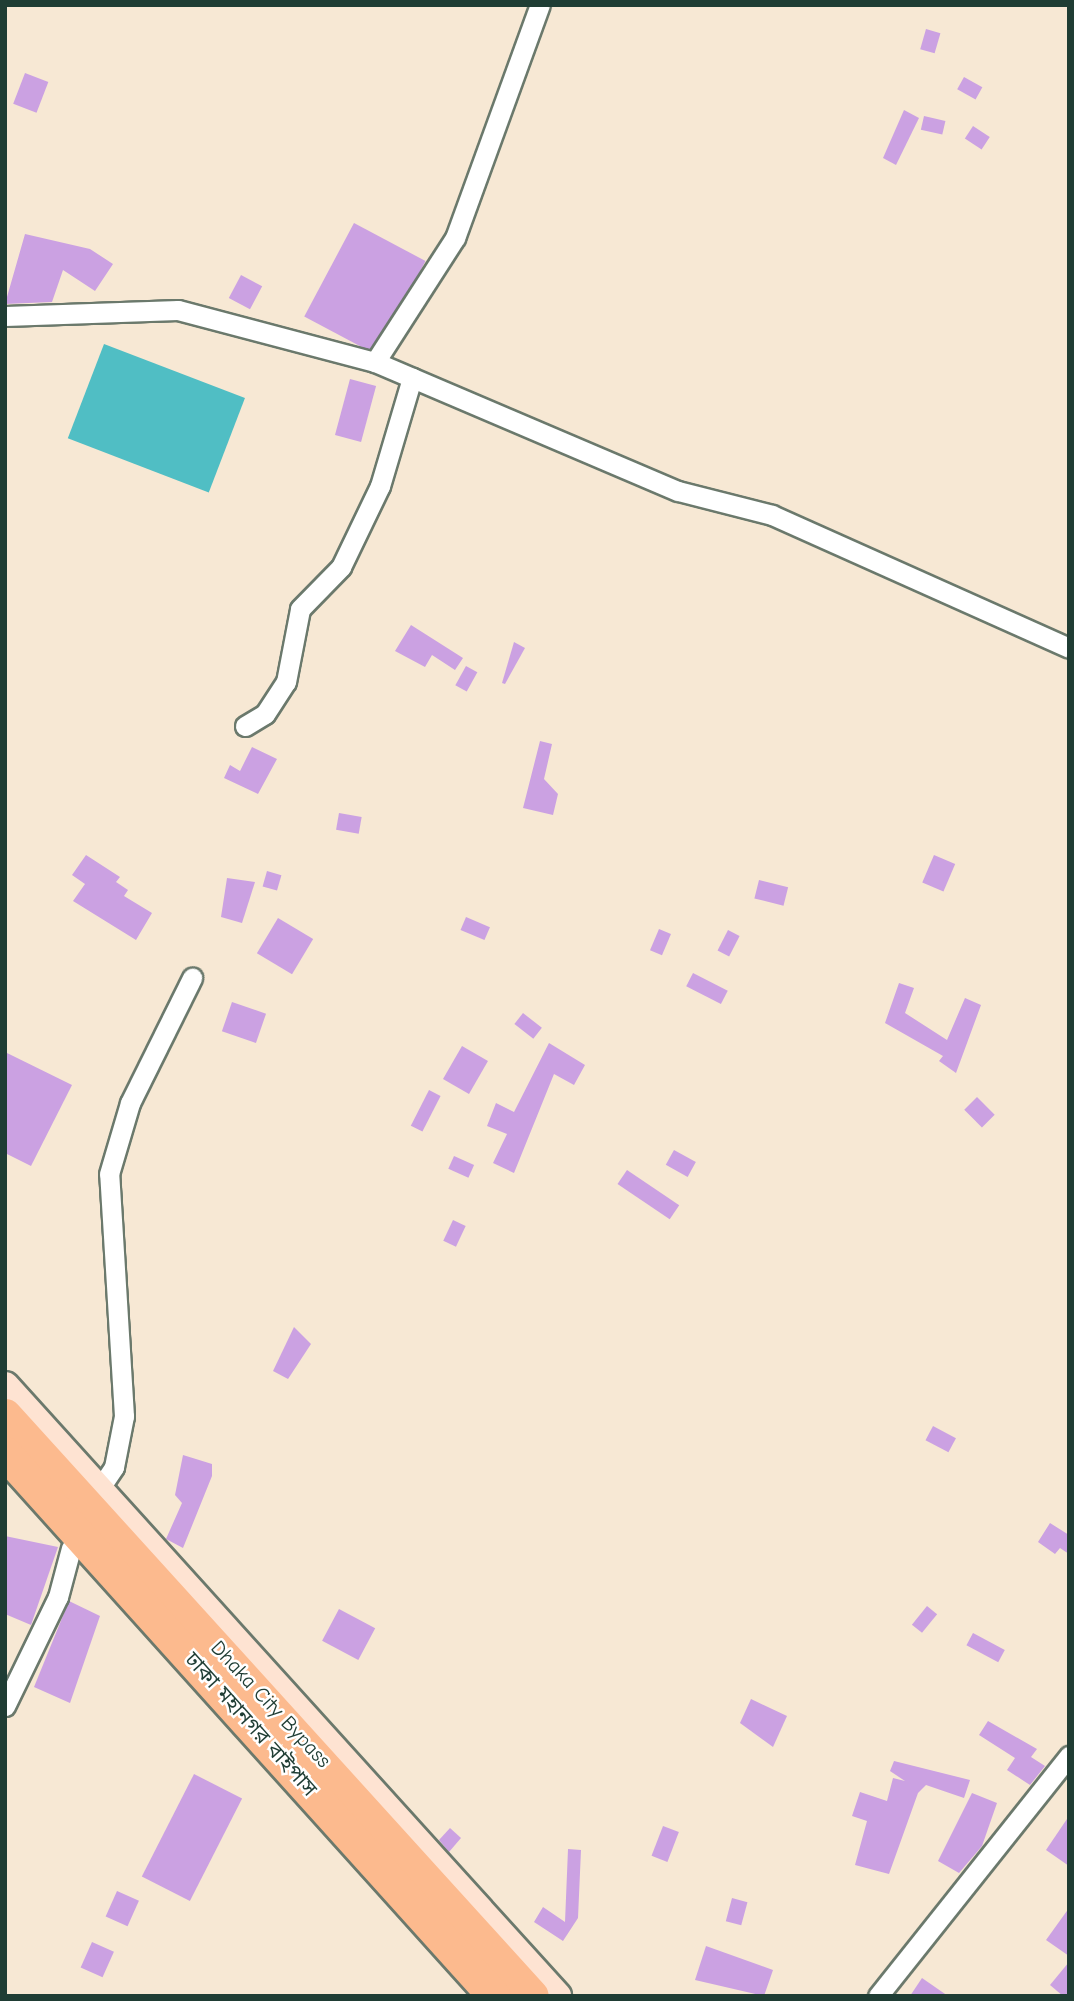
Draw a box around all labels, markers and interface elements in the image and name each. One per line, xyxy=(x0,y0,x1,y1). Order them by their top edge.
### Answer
street label: Dhaka City Bypass xyxy=(206,1635,336,1773)
street label: ঢাকা মহানগর বাইপাস xyxy=(180,1647,322,1801)

